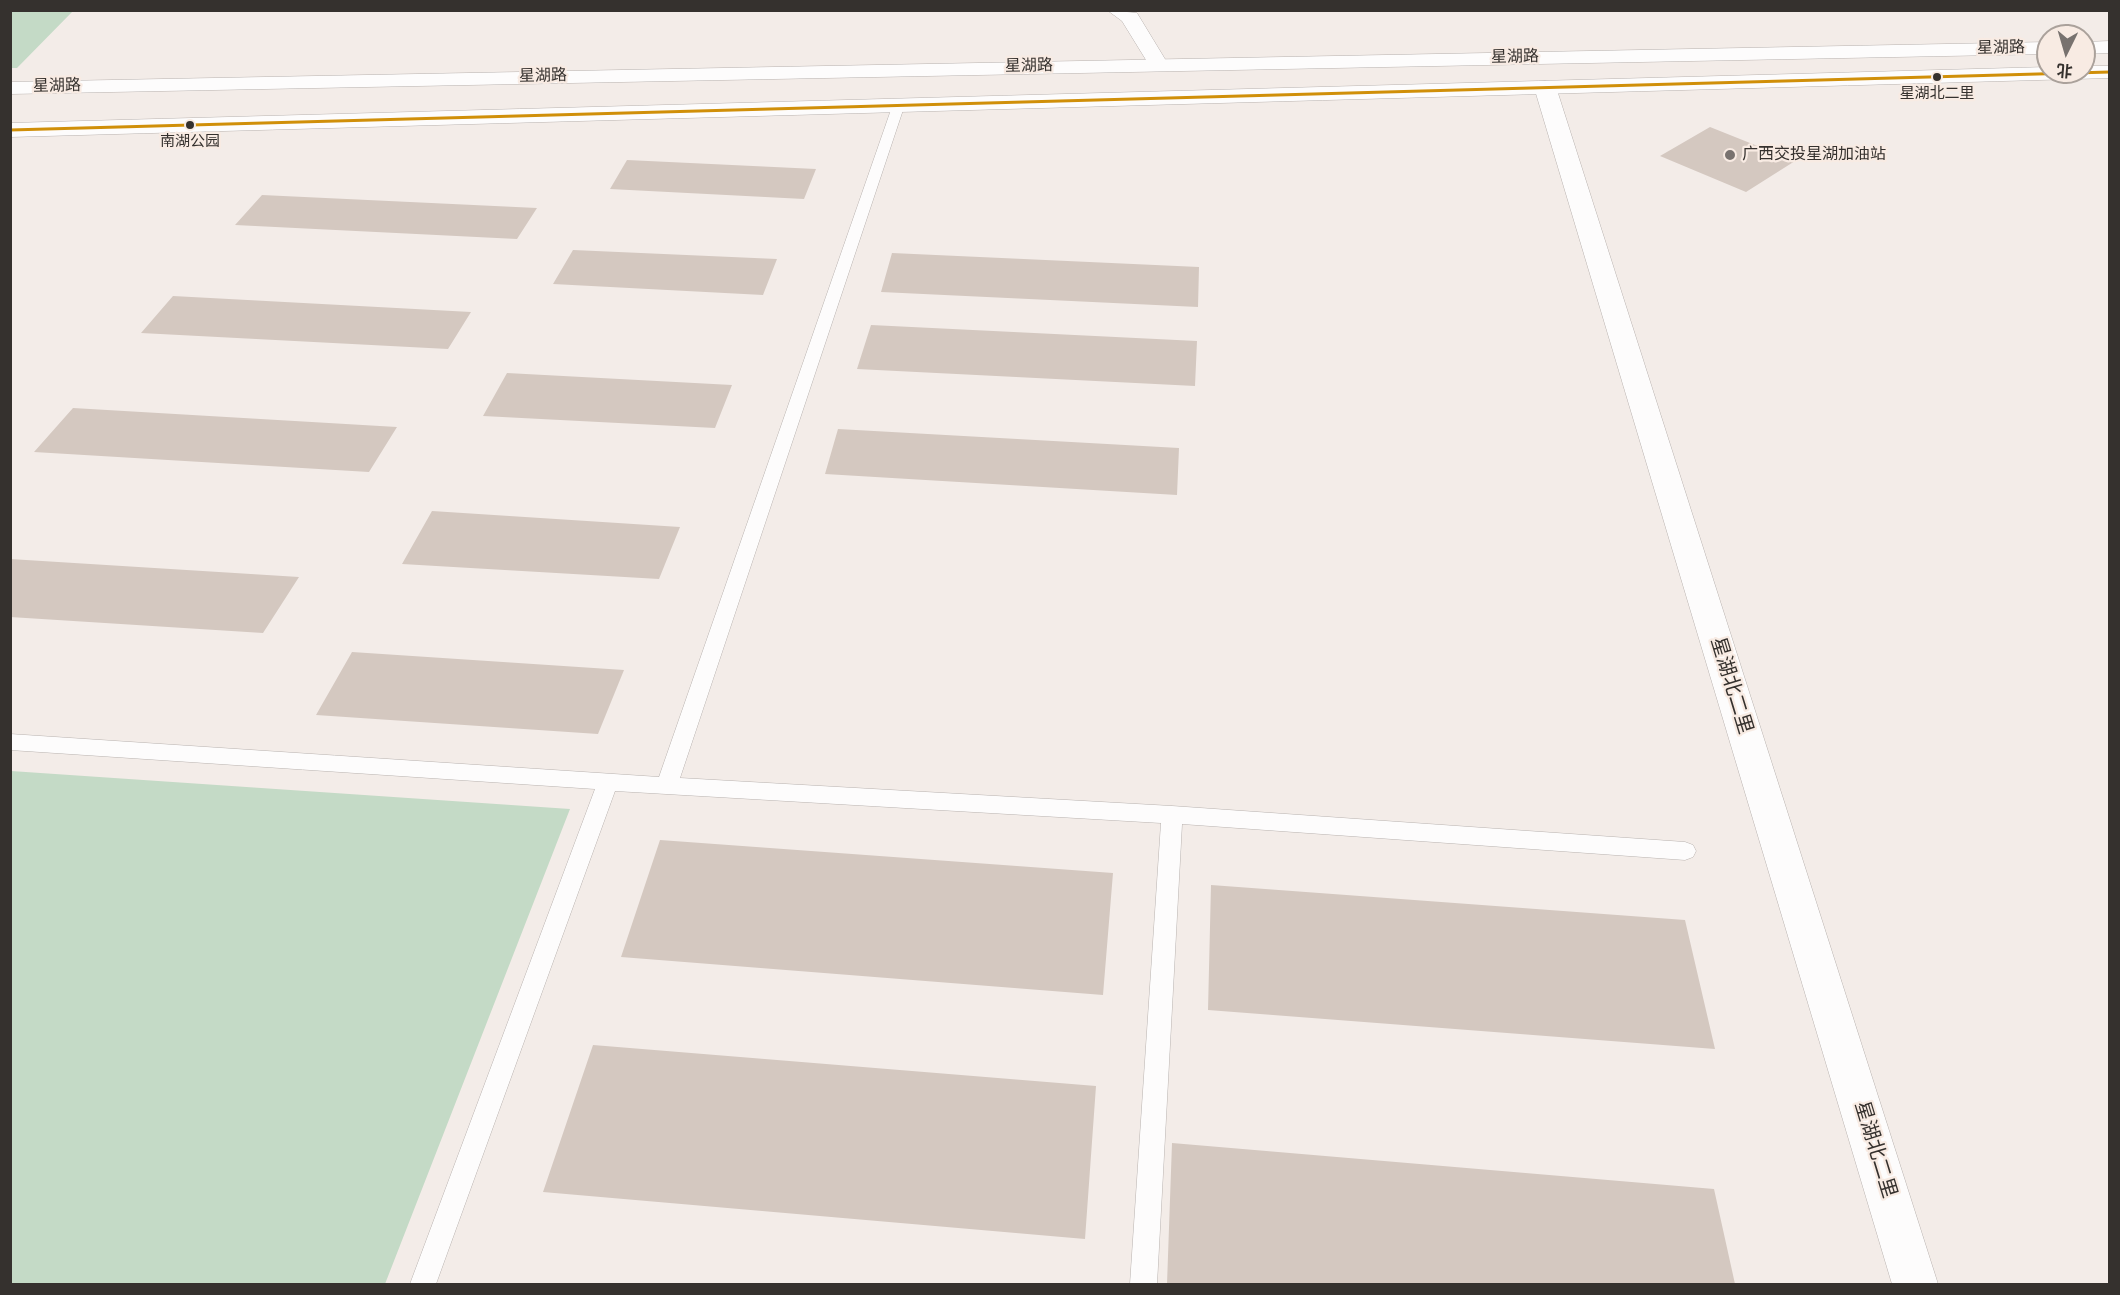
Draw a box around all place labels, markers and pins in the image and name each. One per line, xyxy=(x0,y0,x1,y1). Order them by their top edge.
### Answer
marker: 星湖北二里 xyxy=(1931,71,1943,83)
place label: 星湖北二里 xyxy=(1900,86,1974,104)
marker: 南湖公园 xyxy=(184,119,196,131)
place label: 南湖公园 xyxy=(160,134,220,152)
place label: 广西交投星湖加油站 xyxy=(1742,145,1886,165)
marker: 广西交投星湖加油站 xyxy=(1723,148,1737,162)

